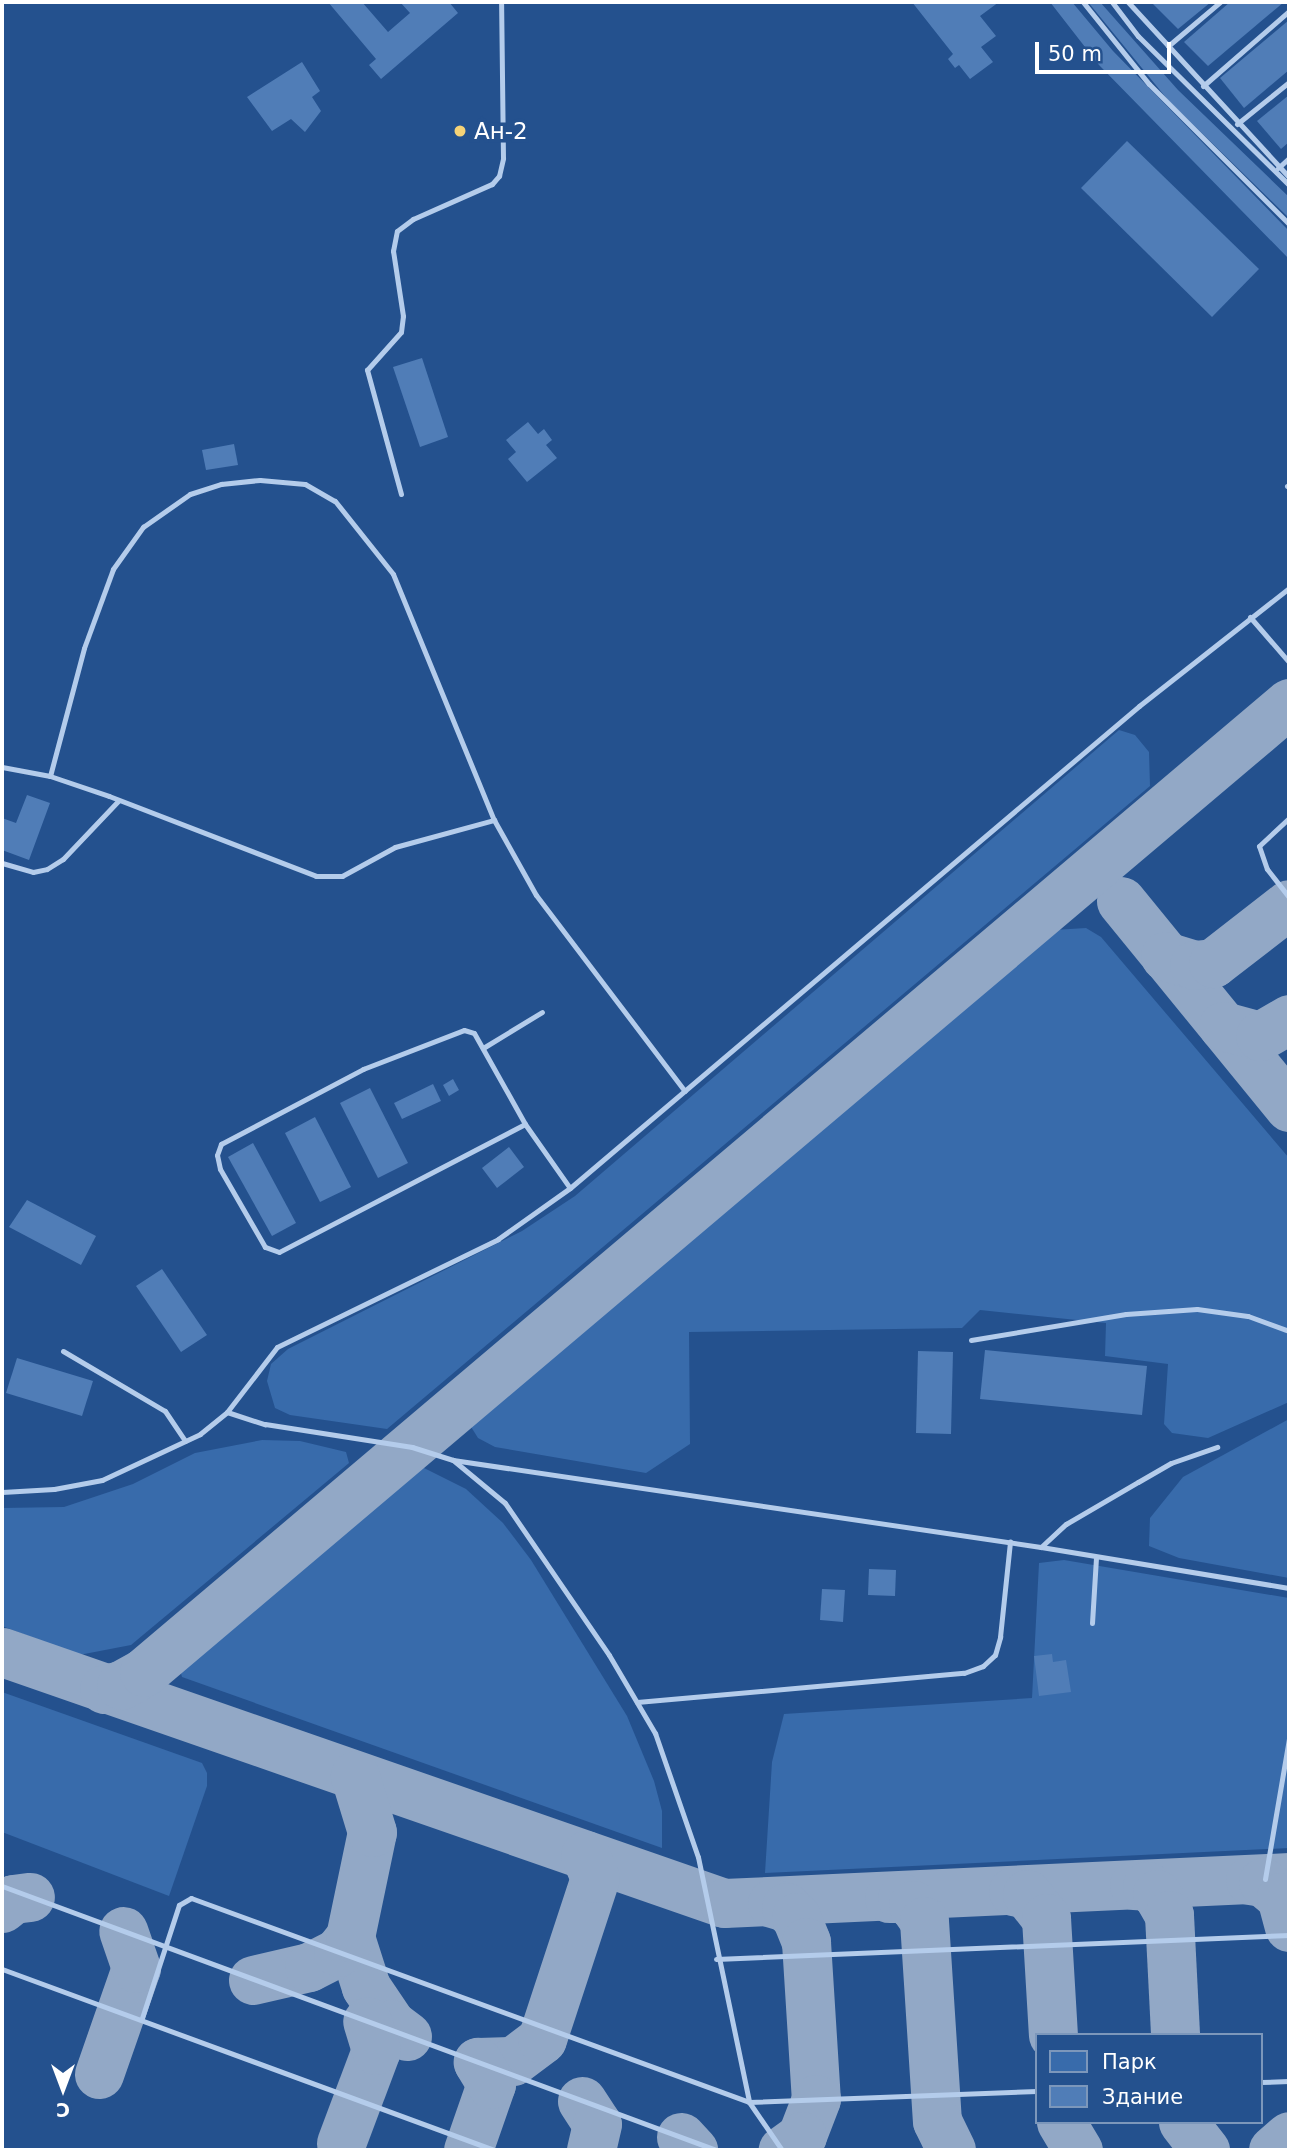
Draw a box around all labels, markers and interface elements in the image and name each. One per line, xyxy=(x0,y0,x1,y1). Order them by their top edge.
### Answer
scale bar xyxy=(1039,28,1176,72)
text: 50 m xyxy=(1048,42,1102,66)
place label: Ан-2 xyxy=(474,117,528,145)
marker: Ан-2 xyxy=(452,123,468,139)
legend xyxy=(1036,2033,1263,2124)
text: Парк xyxy=(1102,2050,1157,2074)
north arrow xyxy=(28,2054,98,2124)
text: Здание xyxy=(1102,2085,1183,2109)
text: С xyxy=(56,2099,70,2121)

